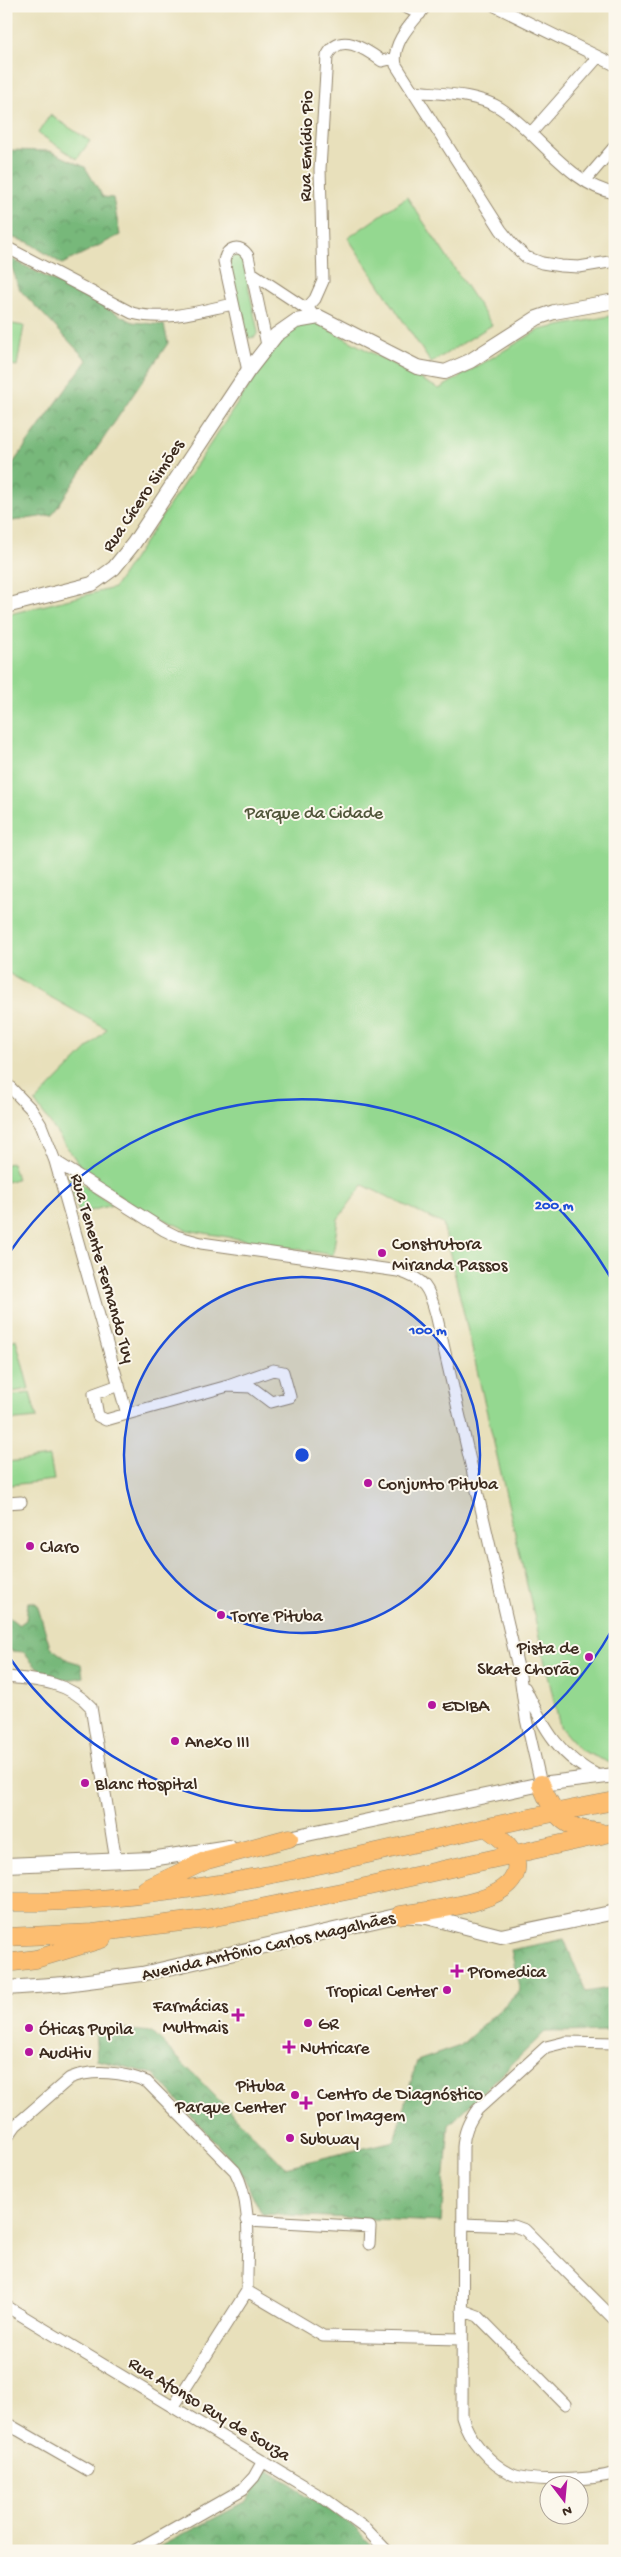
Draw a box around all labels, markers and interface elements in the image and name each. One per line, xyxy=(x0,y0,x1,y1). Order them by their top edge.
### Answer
street label: Rua Emídio Pio xyxy=(296,90,319,202)
street label: Rua Cícero Simões xyxy=(99,435,190,557)
park label: Parque da Cidade xyxy=(244,804,384,825)
street label: Rua Tenente Fernando Tuy xyxy=(64,1172,139,1366)
text: 200 m xyxy=(535,1197,574,1215)
place label: Construtora Miranda Passos xyxy=(392,1235,509,1277)
marker: Construtora Miranda Passos xyxy=(376,1247,388,1259)
text: 100 m xyxy=(408,1322,447,1340)
centre of rings xyxy=(293,1446,311,1464)
place label: Conjunto Pituba xyxy=(378,1475,499,1496)
marker: Conjunto Pituba xyxy=(362,1477,374,1489)
place label: Claro xyxy=(40,1538,79,1559)
marker: Claro xyxy=(24,1540,36,1552)
place label: Torre Pituba xyxy=(230,1607,324,1628)
marker: Torre Pituba xyxy=(215,1609,227,1621)
place label: Pista de Skate Chorão xyxy=(477,1639,580,1681)
marker: Pista de Skate Chorão xyxy=(583,1651,595,1663)
place label: EDIBA xyxy=(442,1697,490,1718)
marker: EDIBA xyxy=(426,1699,438,1711)
place label: Anexo III xyxy=(185,1733,250,1754)
marker: Anexo III xyxy=(169,1735,181,1747)
place label: Blanc Hospital xyxy=(94,1775,197,1796)
marker: Blanc Hospital xyxy=(79,1777,91,1789)
street label: Avenida Antônio Carlos Magalhães xyxy=(140,1908,399,1987)
place label: Promedica xyxy=(467,1963,547,1984)
marker: Promedica xyxy=(450,1964,464,1978)
place label: Tropical Center xyxy=(326,1982,439,2003)
marker: Tropical Center xyxy=(441,1984,453,1996)
place label: Farmácias Multmais xyxy=(152,1997,229,2039)
marker: Farmácias Multmais xyxy=(232,2009,244,2021)
place label: GR xyxy=(318,2015,339,2036)
marker: GR xyxy=(302,2017,314,2029)
place label: Óticas Pupila xyxy=(39,2020,134,2041)
marker: Óticas Pupila xyxy=(23,2022,35,2034)
place label: Nutricare xyxy=(300,2039,370,2060)
marker: Nutricare xyxy=(282,2040,296,2054)
place label: Auditiv xyxy=(39,2044,92,2065)
marker: Auditiv xyxy=(23,2046,35,2058)
place label: Pituba Parque Center xyxy=(174,2077,287,2119)
place label: Centro de Diagnóstico por Imagem xyxy=(316,2085,483,2127)
marker: Pituba Parque Center xyxy=(289,2089,301,2101)
marker: Centro de Diagnóstico por Imagem xyxy=(299,2096,313,2110)
place label: Subway xyxy=(300,2130,359,2151)
marker: Subway xyxy=(284,2132,296,2144)
street label: Rua Afonso Ruy de Souza xyxy=(124,2353,295,2467)
north arrow xyxy=(538,2474,588,2524)
text: N xyxy=(560,2501,574,2520)

